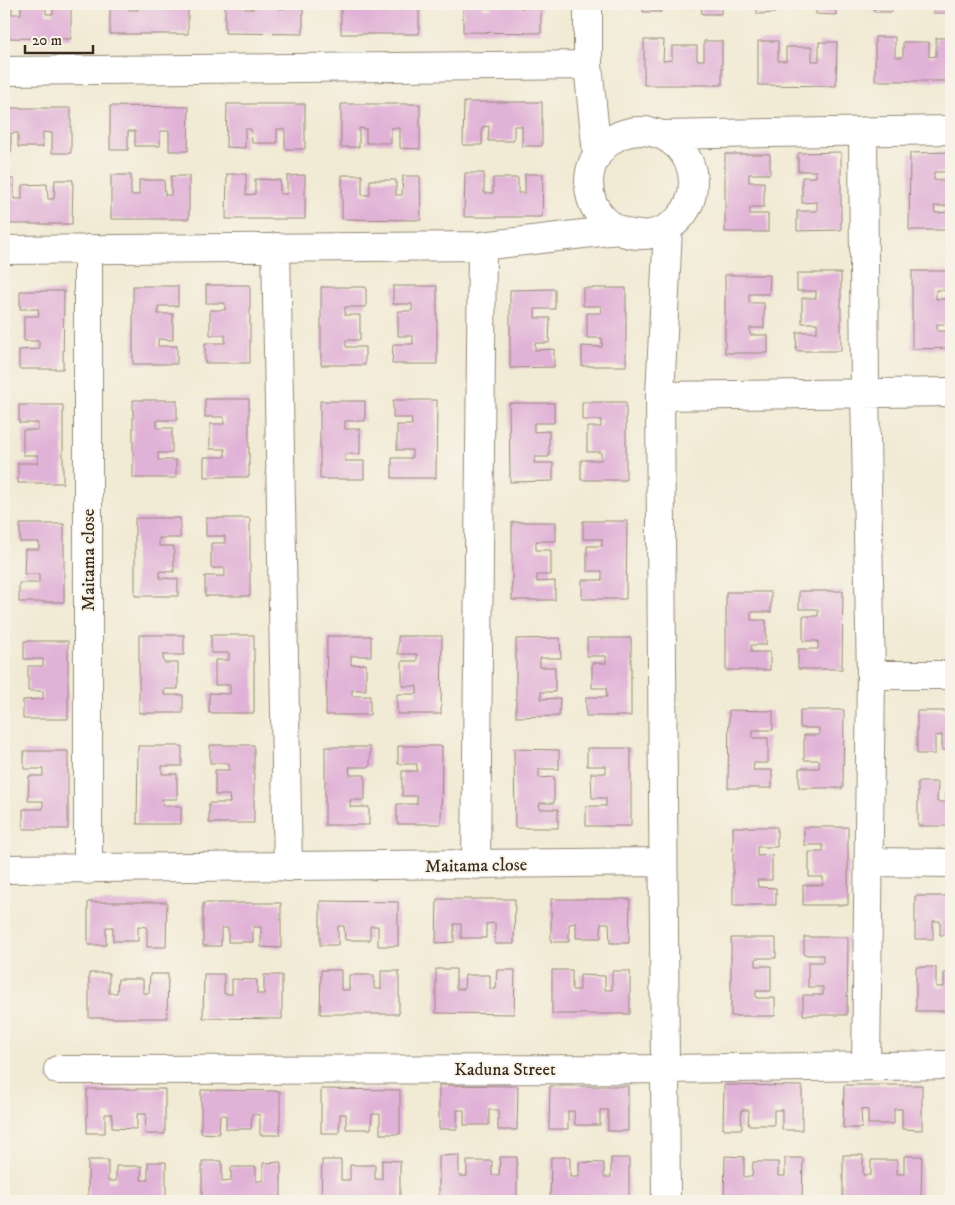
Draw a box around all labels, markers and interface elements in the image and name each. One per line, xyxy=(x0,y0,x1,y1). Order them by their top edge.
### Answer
scale bar xyxy=(25,22,92,54)
text: 20 m xyxy=(32,31,62,50)
street label: Maitama close xyxy=(78,509,100,611)
street label: Maitama close xyxy=(425,854,527,878)
street label: Kaduna Street xyxy=(454,1059,556,1081)

